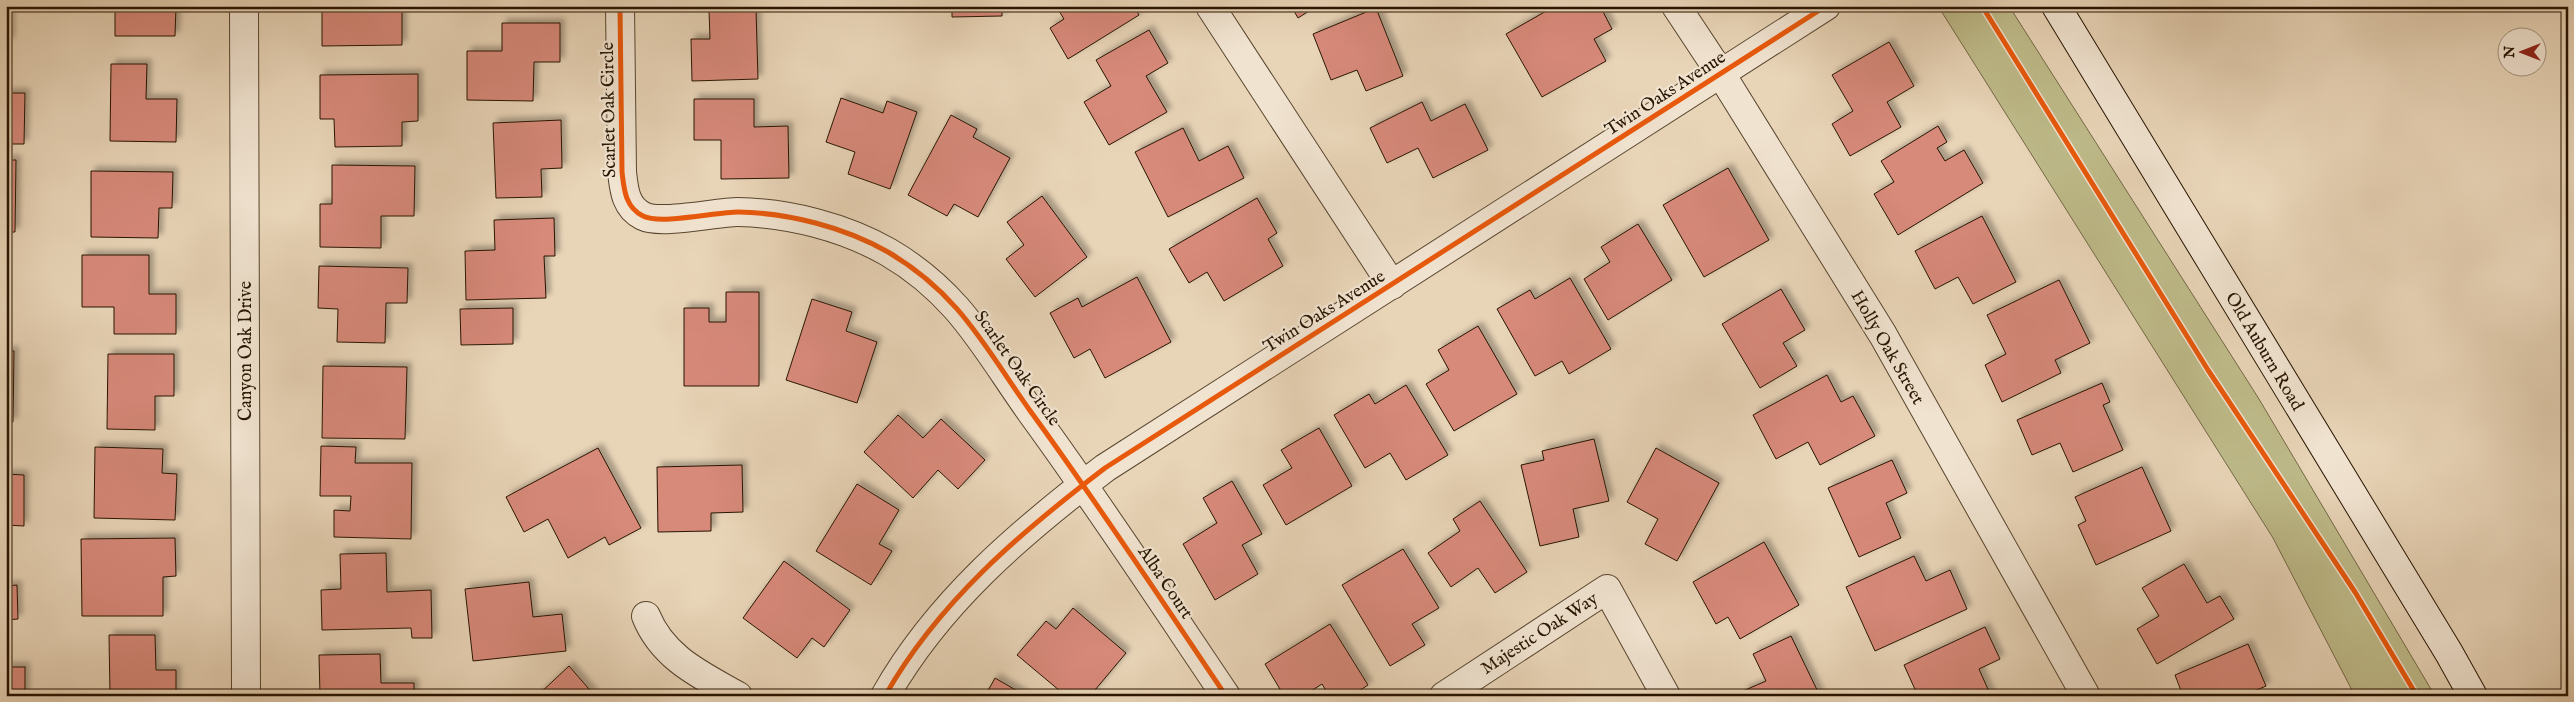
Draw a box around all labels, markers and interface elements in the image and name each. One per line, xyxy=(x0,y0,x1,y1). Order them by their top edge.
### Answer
north arrow xyxy=(2496,28,2546,78)
street label: Scarlet Oak Circle xyxy=(597,42,622,178)
text: N xyxy=(2501,46,2519,59)
street label: Twin Oaks Avenue xyxy=(1601,47,1731,142)
street label: Twin Oaks Avenue xyxy=(1260,266,1390,359)
street label: Canyon Oak Drive xyxy=(235,281,258,421)
street label: Holly Oak Street xyxy=(1845,286,1929,409)
street label: Old Auburn Road xyxy=(2219,288,2308,416)
street label: Scarlet Oak Circle xyxy=(968,307,1065,431)
street label: Alba Court xyxy=(1131,541,1198,624)
street label: Majestic Oak Way xyxy=(1477,588,1603,681)

